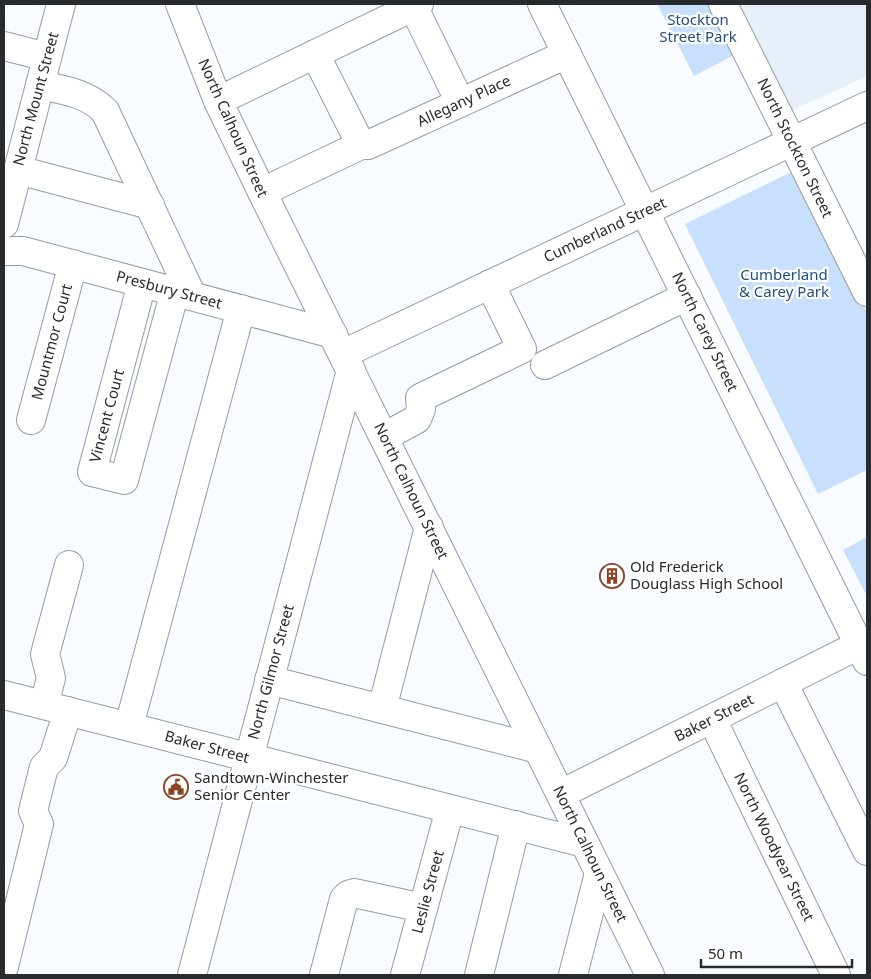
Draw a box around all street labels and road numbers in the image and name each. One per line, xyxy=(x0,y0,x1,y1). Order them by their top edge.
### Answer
street label: North Mount Street xyxy=(8,29,63,168)
street label: North Calhoun Street xyxy=(194,55,274,201)
street label: Allegany Place xyxy=(413,70,514,131)
street label: North Stockton Street xyxy=(753,75,839,221)
street label: Cumberland Street xyxy=(540,192,670,266)
street label: Presbury Street xyxy=(114,265,225,313)
street label: North Carey Street xyxy=(668,268,744,395)
street label: Mountmor Court xyxy=(26,281,76,402)
street label: Vincent Court xyxy=(84,366,128,465)
street label: North Calhoun Street xyxy=(370,419,454,563)
street label: North Gilmor Street xyxy=(242,601,298,741)
street label: Baker Street xyxy=(670,688,757,746)
street label: Baker Street xyxy=(163,725,252,767)
street label: North Woodyear Street xyxy=(730,769,820,925)
street label: North Calhoun Street xyxy=(549,782,633,926)
street label: Leslie Street xyxy=(406,847,448,936)

